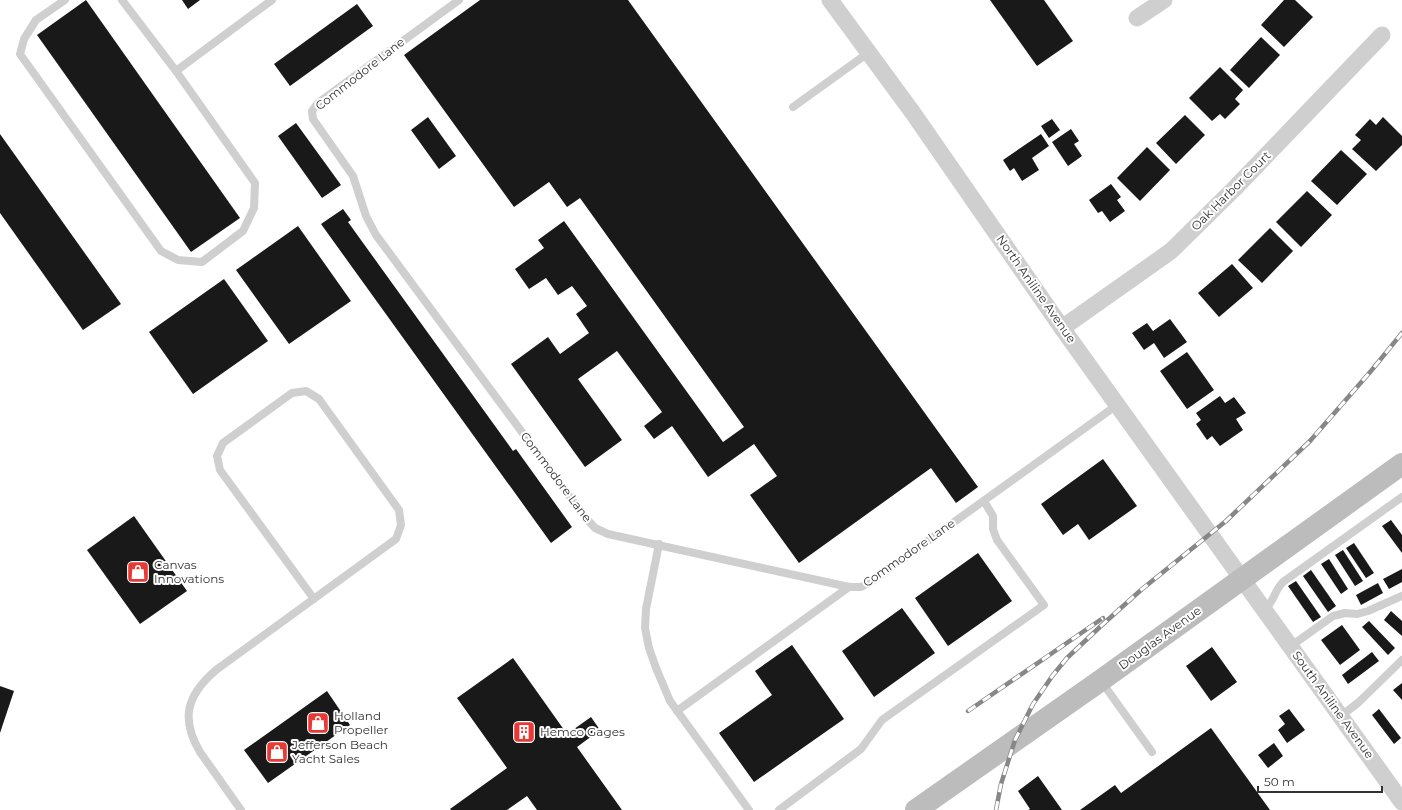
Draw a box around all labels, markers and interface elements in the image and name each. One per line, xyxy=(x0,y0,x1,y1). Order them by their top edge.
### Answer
street label: Commodore Lane xyxy=(312,34,407,113)
street label: Oak Harbor Court xyxy=(1188,148,1274,234)
street label: North Aniline Avenue xyxy=(993,232,1079,346)
street label: Commodore Lane xyxy=(518,429,595,525)
street label: Commodore Lane xyxy=(860,515,958,590)
place label: Canvas Innovations xyxy=(154,557,224,586)
shop icon: Canvas Innovations xyxy=(125,559,151,585)
street label: Douglas Avenue xyxy=(1116,603,1204,673)
street label: South Aniline Avenue xyxy=(1289,648,1377,761)
place label: Holland Propeller xyxy=(334,708,389,737)
shop icon: Holland Propeller xyxy=(305,710,331,736)
building icon: Hemco Gages xyxy=(511,719,537,745)
place label: Hemco Gages xyxy=(540,724,625,739)
place label: Jefferson Beach Yacht Sales xyxy=(291,737,388,766)
shop icon: Jefferson Beach Yacht Sales xyxy=(264,739,290,765)
scale bar xyxy=(1258,768,1382,794)
text: 50 m xyxy=(1264,774,1295,789)

